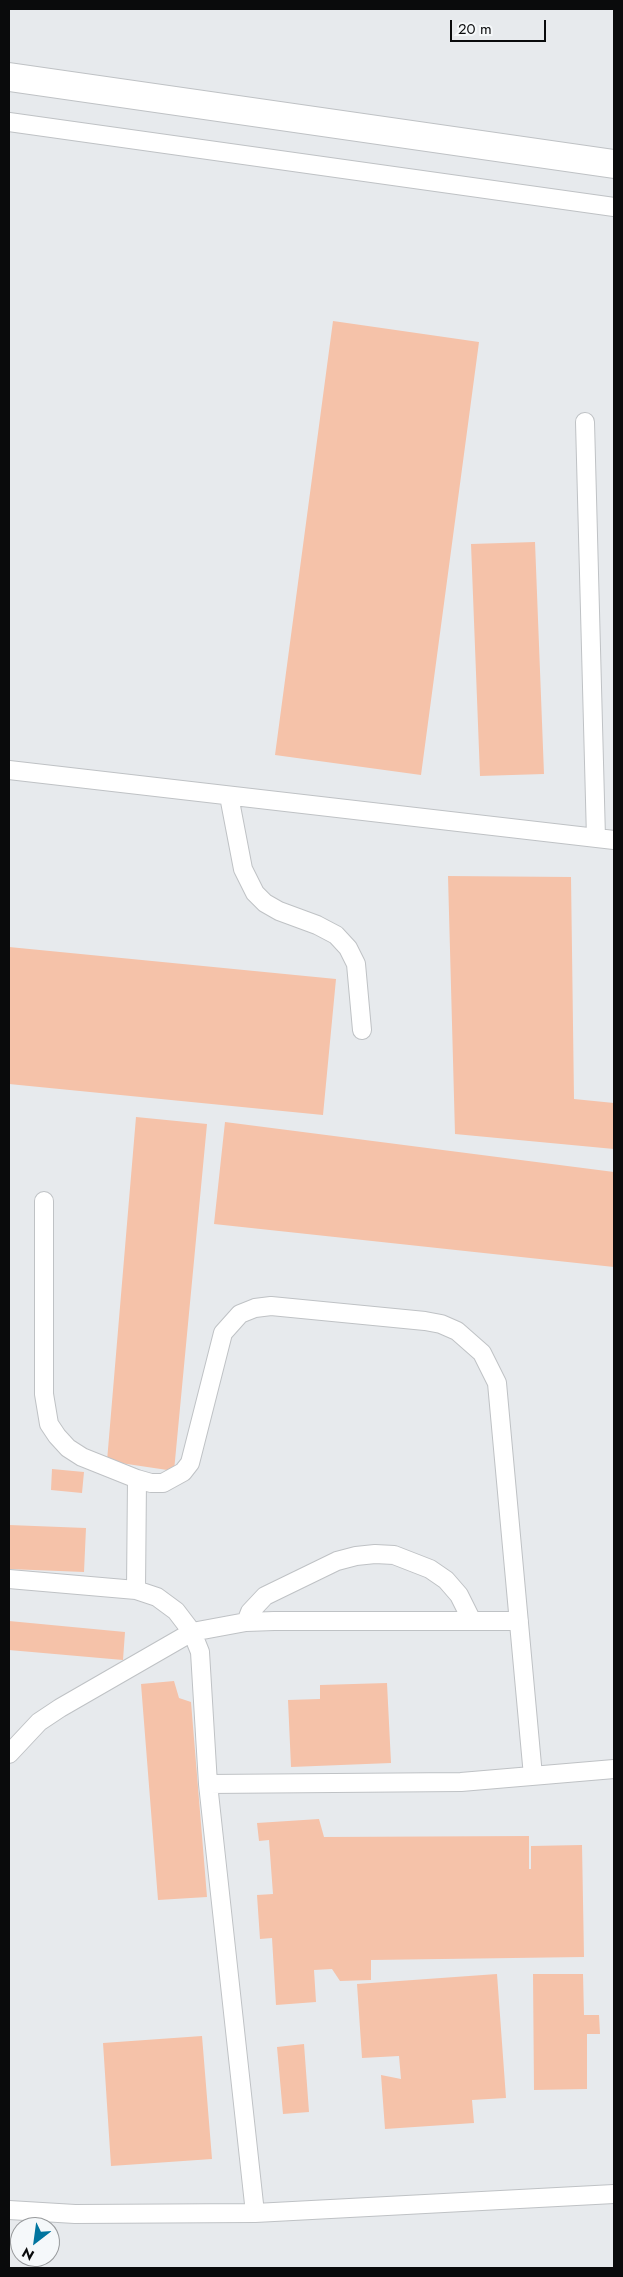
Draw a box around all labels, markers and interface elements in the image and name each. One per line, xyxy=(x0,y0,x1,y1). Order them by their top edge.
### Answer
scale bar xyxy=(453,10,549,42)
text: 20 m xyxy=(458,18,492,40)
north arrow xyxy=(10,2217,60,2267)
text: N xyxy=(18,2243,38,2266)

